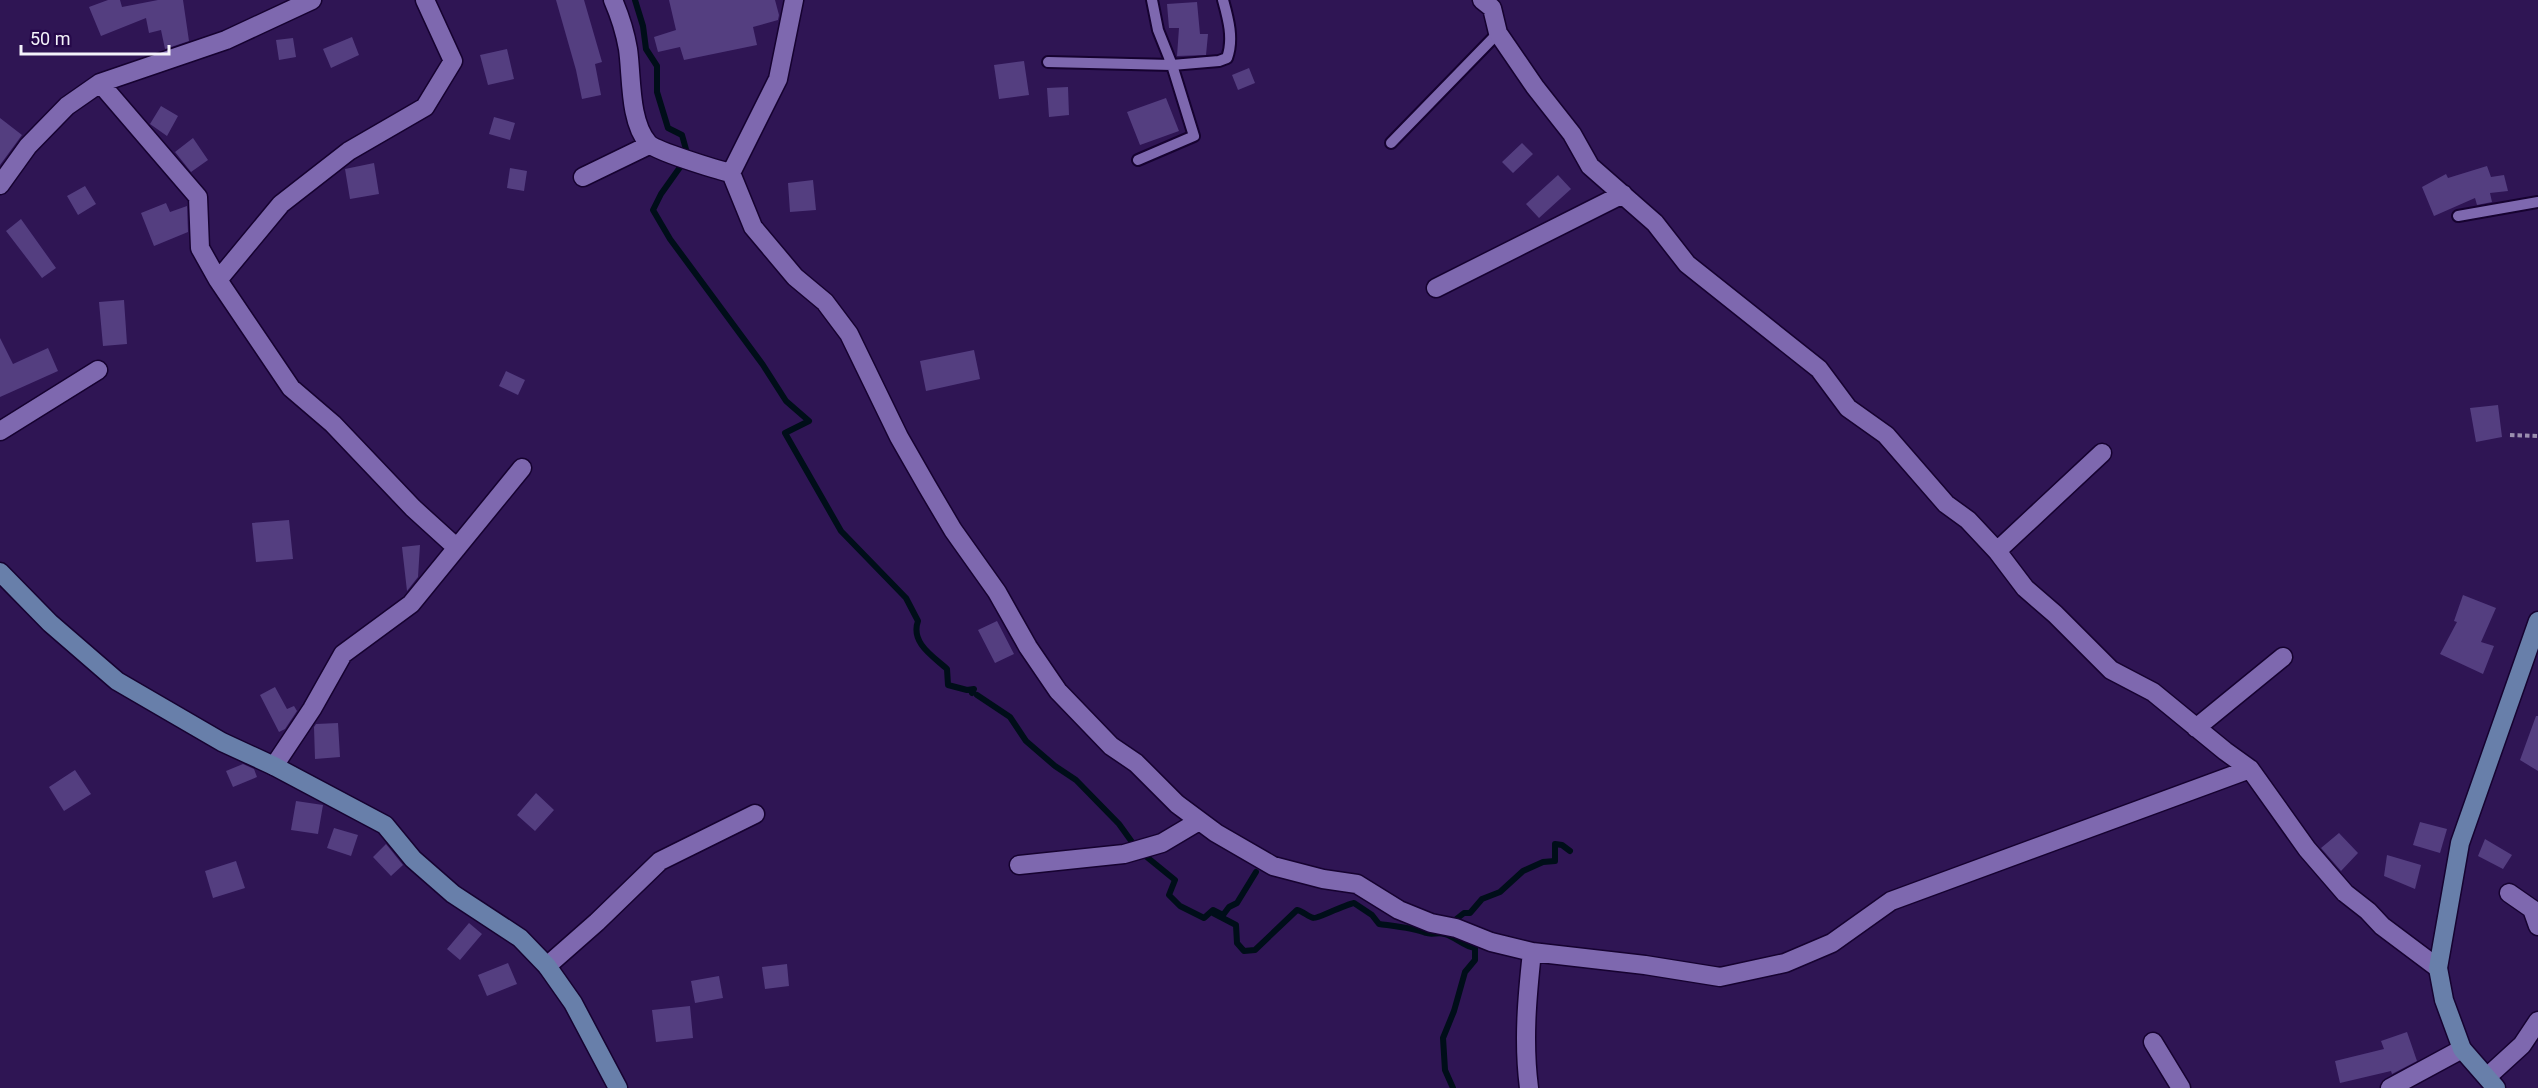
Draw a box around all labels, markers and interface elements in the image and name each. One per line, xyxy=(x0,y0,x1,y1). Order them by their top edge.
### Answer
scale bar xyxy=(21,18,170,56)
text: 50 m xyxy=(30,28,70,49)

